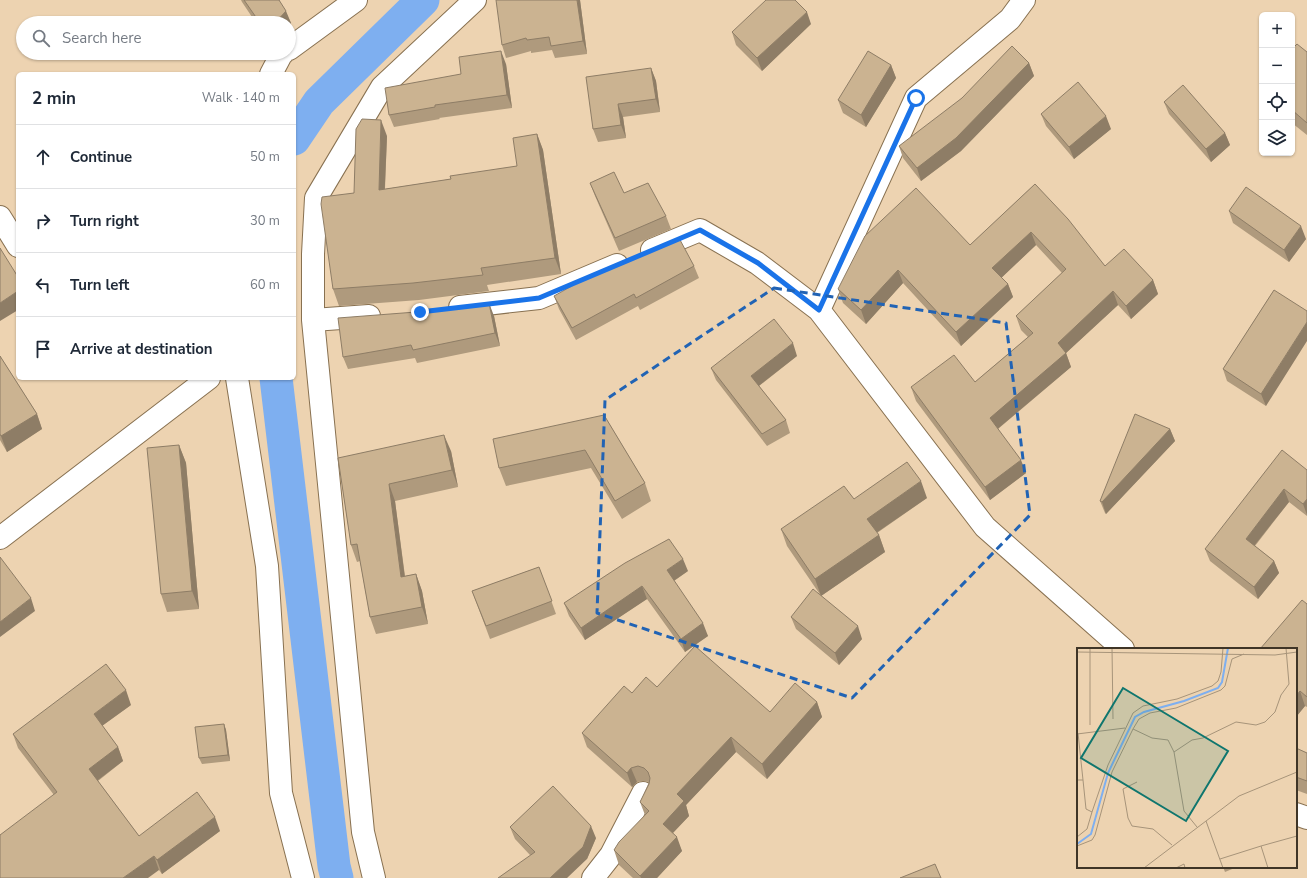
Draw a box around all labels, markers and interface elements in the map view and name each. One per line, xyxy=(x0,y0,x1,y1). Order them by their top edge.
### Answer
map controls xyxy=(1259,12,1295,156)
button: + xyxy=(1259,12,1295,48)
search box xyxy=(16,16,296,60)
icon: search xyxy=(30,27,52,49)
text: Search here xyxy=(62,28,142,48)
button: − xyxy=(1259,48,1295,84)
button: locate xyxy=(1259,84,1295,120)
text: 2 min xyxy=(32,87,76,110)
text: Walk · 140 m xyxy=(202,89,280,107)
route start xyxy=(907,89,925,107)
button: layers xyxy=(1259,120,1295,156)
icon: ahead xyxy=(32,146,54,168)
text: Continue xyxy=(70,147,132,167)
text: 50 m xyxy=(250,148,280,166)
icon: right xyxy=(32,210,54,232)
text: Turn right xyxy=(70,211,139,231)
text: 30 m xyxy=(250,212,280,230)
icon: left xyxy=(32,274,54,296)
text: Turn left xyxy=(70,275,129,295)
text: 60 m xyxy=(250,276,280,294)
route end xyxy=(411,303,429,321)
icon: arrive xyxy=(32,338,54,360)
text: Arrive at destination xyxy=(70,339,213,359)
inset map xyxy=(1077,648,1297,868)

